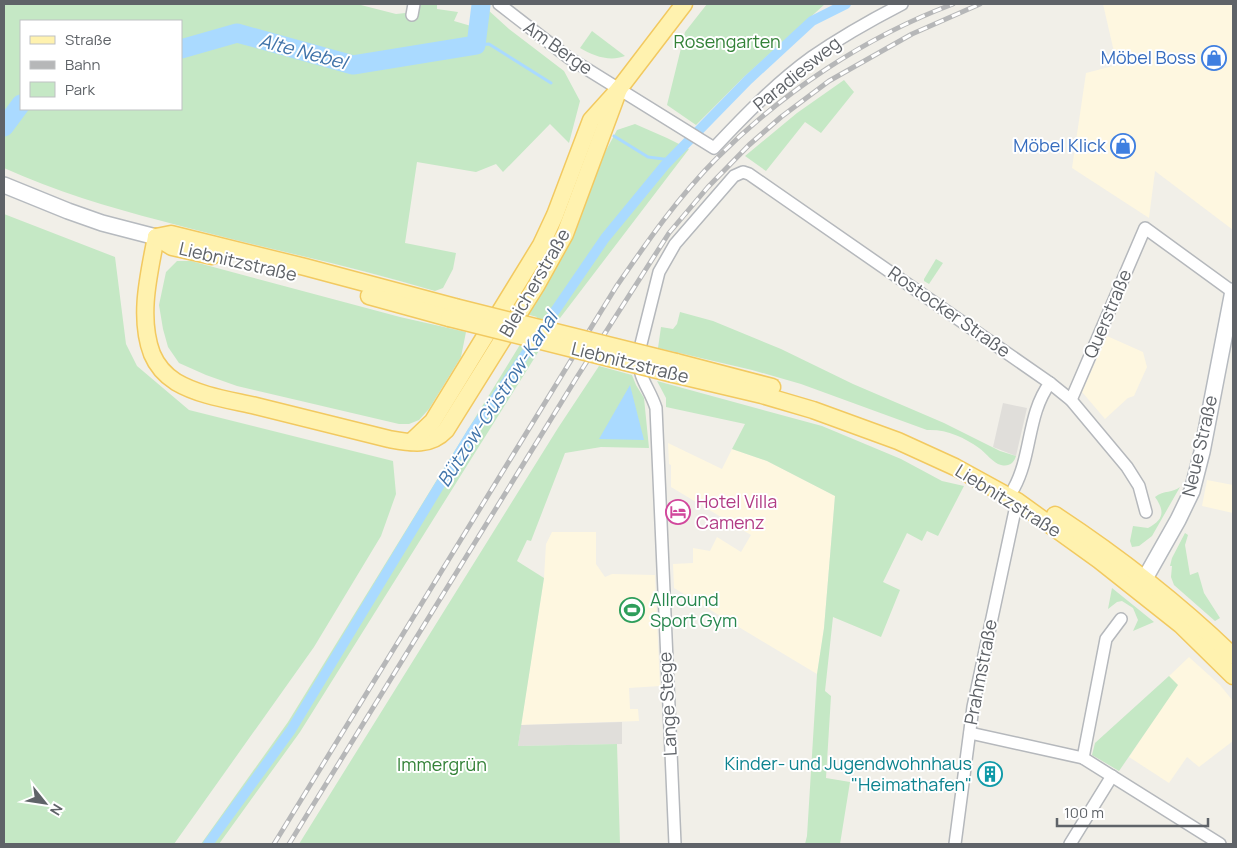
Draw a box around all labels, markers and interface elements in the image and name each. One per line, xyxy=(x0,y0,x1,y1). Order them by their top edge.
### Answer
street label: Am Berge xyxy=(519,15,598,80)
legend xyxy=(20,20,182,110)
water label: Alte Nebel xyxy=(256,27,352,76)
text: Straße xyxy=(65,29,112,50)
park label: Rosengarten xyxy=(673,29,781,53)
street label: Paradiesweg xyxy=(748,31,845,116)
place label: Möbel Boss xyxy=(1101,45,1196,69)
shop icon: Möbel Boss xyxy=(1201,45,1227,71)
text: Bahn xyxy=(65,54,100,75)
text: Park xyxy=(65,79,95,100)
place label: Möbel Klick xyxy=(1013,133,1107,157)
shop icon: Möbel Klick xyxy=(1110,133,1136,159)
street label: Bleicherstraße xyxy=(493,224,575,341)
street label: Liebnitzstraße xyxy=(177,236,300,286)
street label: Rostocker Straße xyxy=(884,260,1015,362)
street label: Querstraße xyxy=(1078,265,1137,362)
water label: Bützow-Güstrow-Kanal xyxy=(431,304,565,492)
street label: Liebnitzstraße xyxy=(569,336,692,388)
street label: Neue Straße xyxy=(1176,393,1222,499)
street label: Liebnitzstraße xyxy=(951,458,1066,542)
place label: Hotel Villa Camenz xyxy=(696,489,777,534)
hotel icon: Hotel Villa Camenz xyxy=(665,499,691,525)
place label: Allround Sport Gym xyxy=(650,587,737,632)
sports icon: Allround Sport Gym xyxy=(619,597,645,623)
street label: Prahmstraße xyxy=(958,617,1002,727)
street label: Lange Stege xyxy=(652,651,682,757)
place label: Kinder- und Jugendwohnhaus "Heimathafen" xyxy=(724,751,972,796)
park label: Immergrün xyxy=(397,752,487,776)
building icon: Kinder- und Jugendwohnhaus "Heimathafen" xyxy=(977,761,1003,787)
north arrow xyxy=(20,778,70,828)
scale bar xyxy=(1057,796,1208,828)
text: N xyxy=(46,801,67,819)
text: 100 m xyxy=(1064,802,1104,823)

